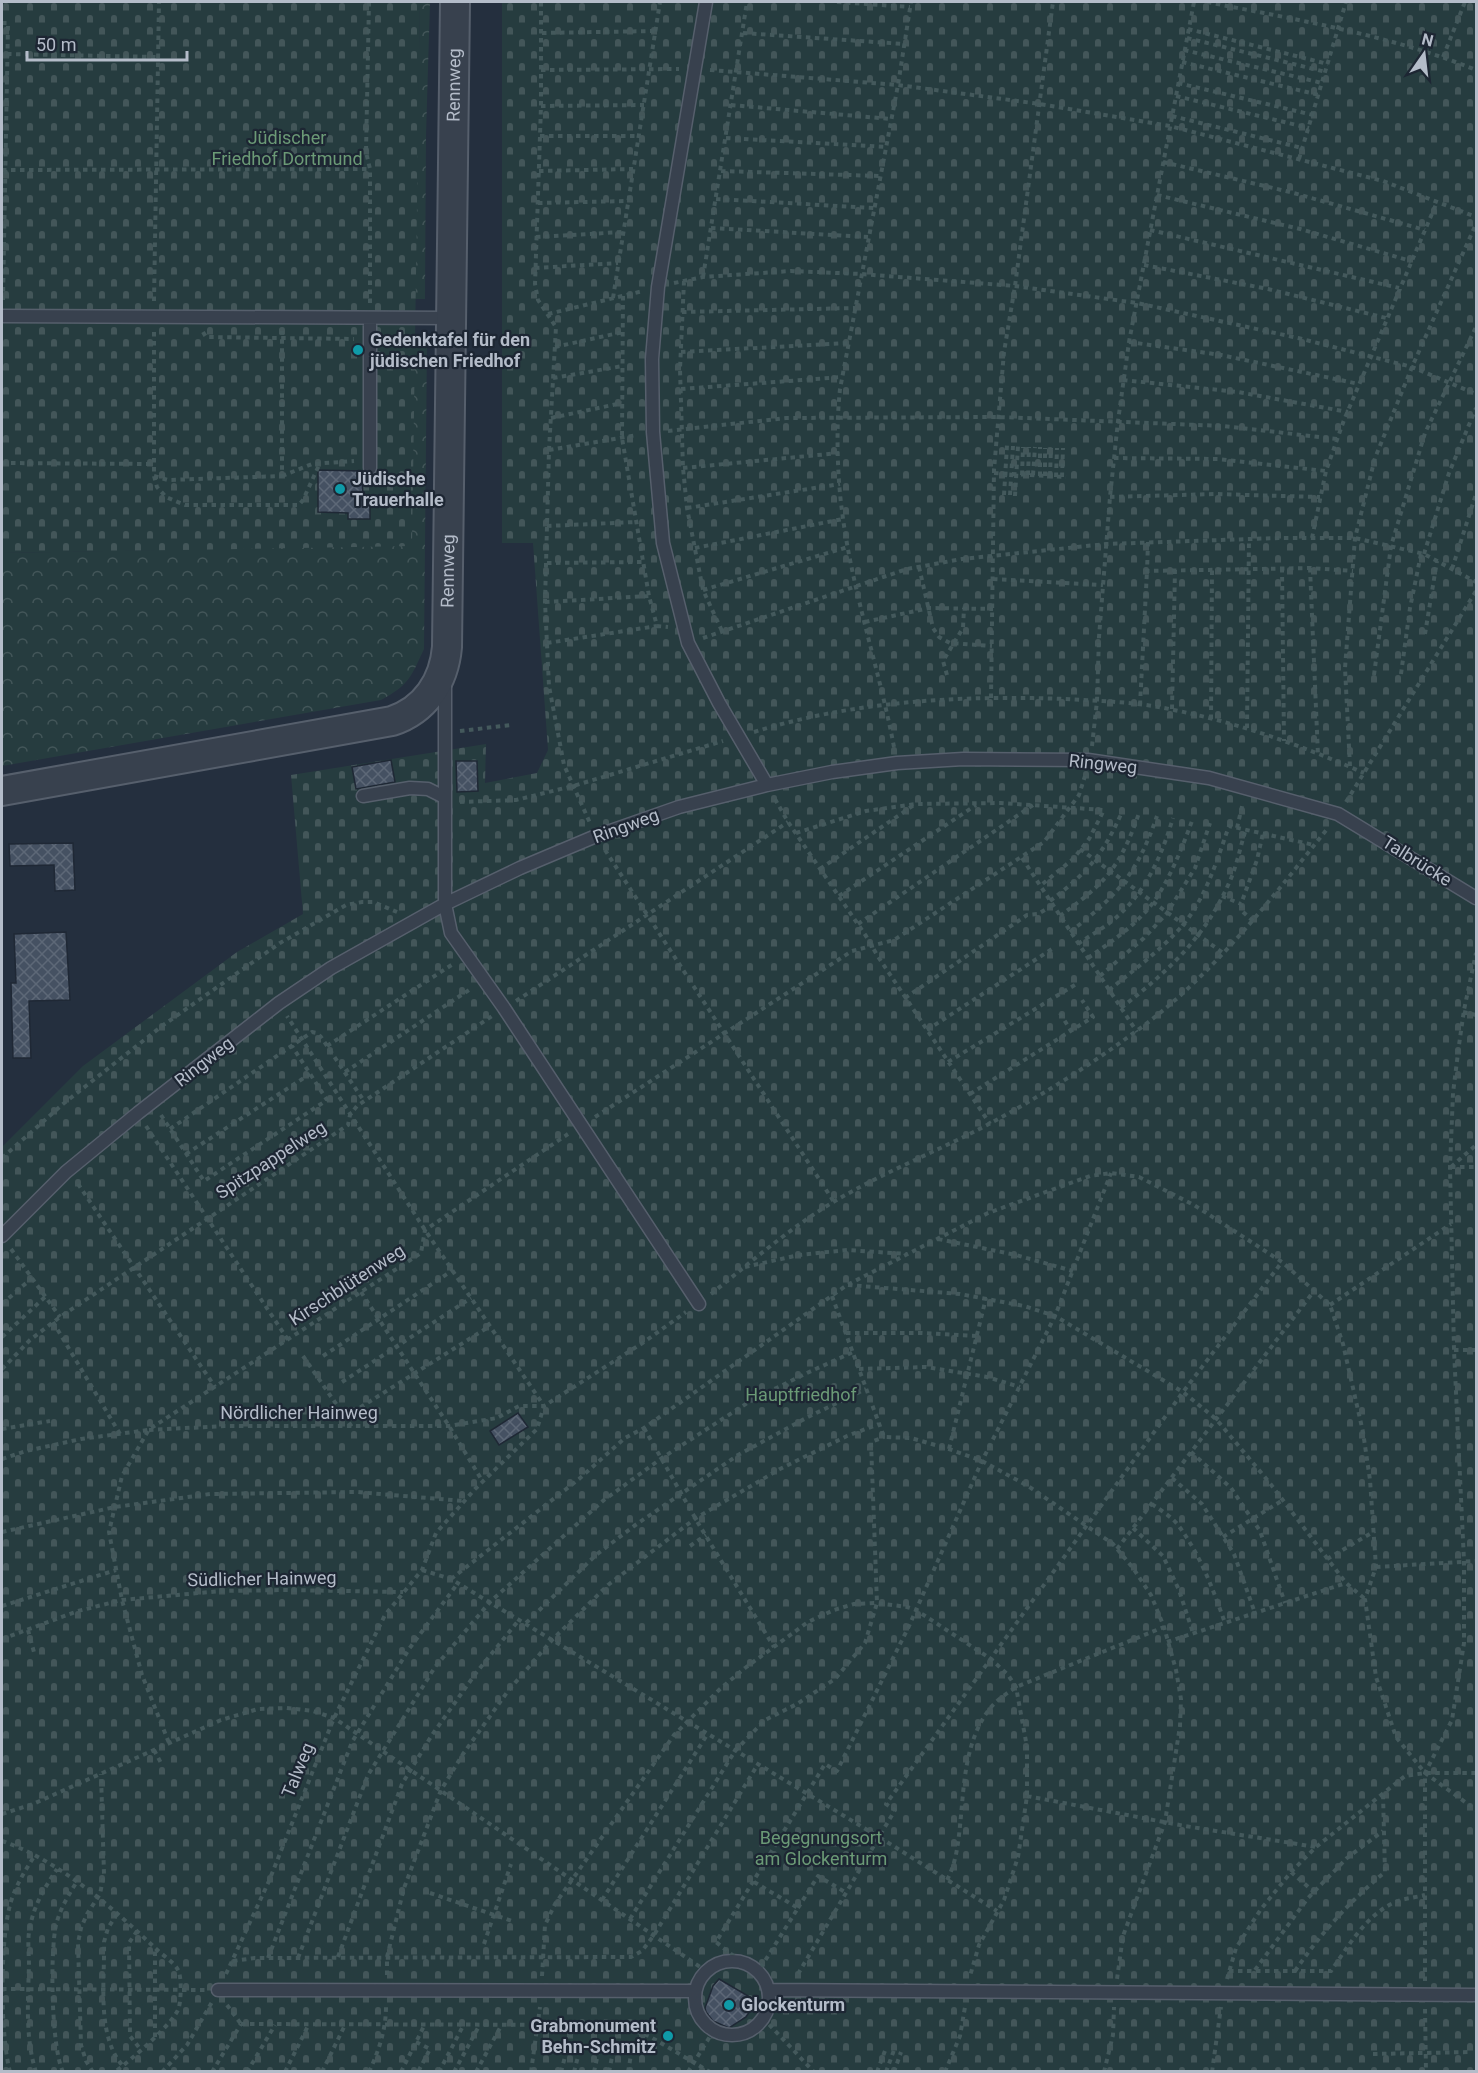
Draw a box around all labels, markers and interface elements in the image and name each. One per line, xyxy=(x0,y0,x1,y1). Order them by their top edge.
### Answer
scale bar xyxy=(27,24,188,62)
north arrow xyxy=(1394,24,1454,84)
text: N xyxy=(1420,29,1435,51)
text: 50 m xyxy=(36,34,76,55)
street label: Rennweg xyxy=(443,48,464,122)
park label: Jüdischer Friedhof Dortmund xyxy=(211,127,363,169)
place label: Gedenktafel für den jüdischen Friedhof xyxy=(369,329,530,371)
marker: Gedenktafel für den jüdischen Friedhof xyxy=(351,343,365,357)
place label: Jüdische Trauerhalle xyxy=(352,468,444,510)
marker: Jüdische Trauerhalle xyxy=(333,482,347,496)
street label: Rennweg xyxy=(436,534,458,608)
street label: Ringweg xyxy=(1068,749,1138,778)
street label: Ringweg xyxy=(590,804,662,847)
street label: Talbrücke xyxy=(1379,831,1456,890)
street label: Ringweg xyxy=(170,1032,237,1091)
street label: Spitzpappelweg xyxy=(212,1116,330,1203)
street label: Kirschblütenweg xyxy=(285,1239,408,1330)
park label: Hauptfriedhof xyxy=(745,1384,857,1405)
street label: Nördlicher Hainweg xyxy=(220,1402,378,1423)
street label: Südlicher Hainweg xyxy=(187,1567,337,1590)
street label: Talweg xyxy=(277,1739,318,1800)
park label: Begegnungsort am Glockenturm xyxy=(755,1827,887,1869)
place label: Glockenturm xyxy=(741,1994,845,2015)
marker: Glockenturm xyxy=(722,1998,736,2012)
place label: Grabmonument Behn-Schmitz xyxy=(530,2015,656,2057)
marker: Grabmonument Behn-Schmitz xyxy=(661,2029,675,2043)

